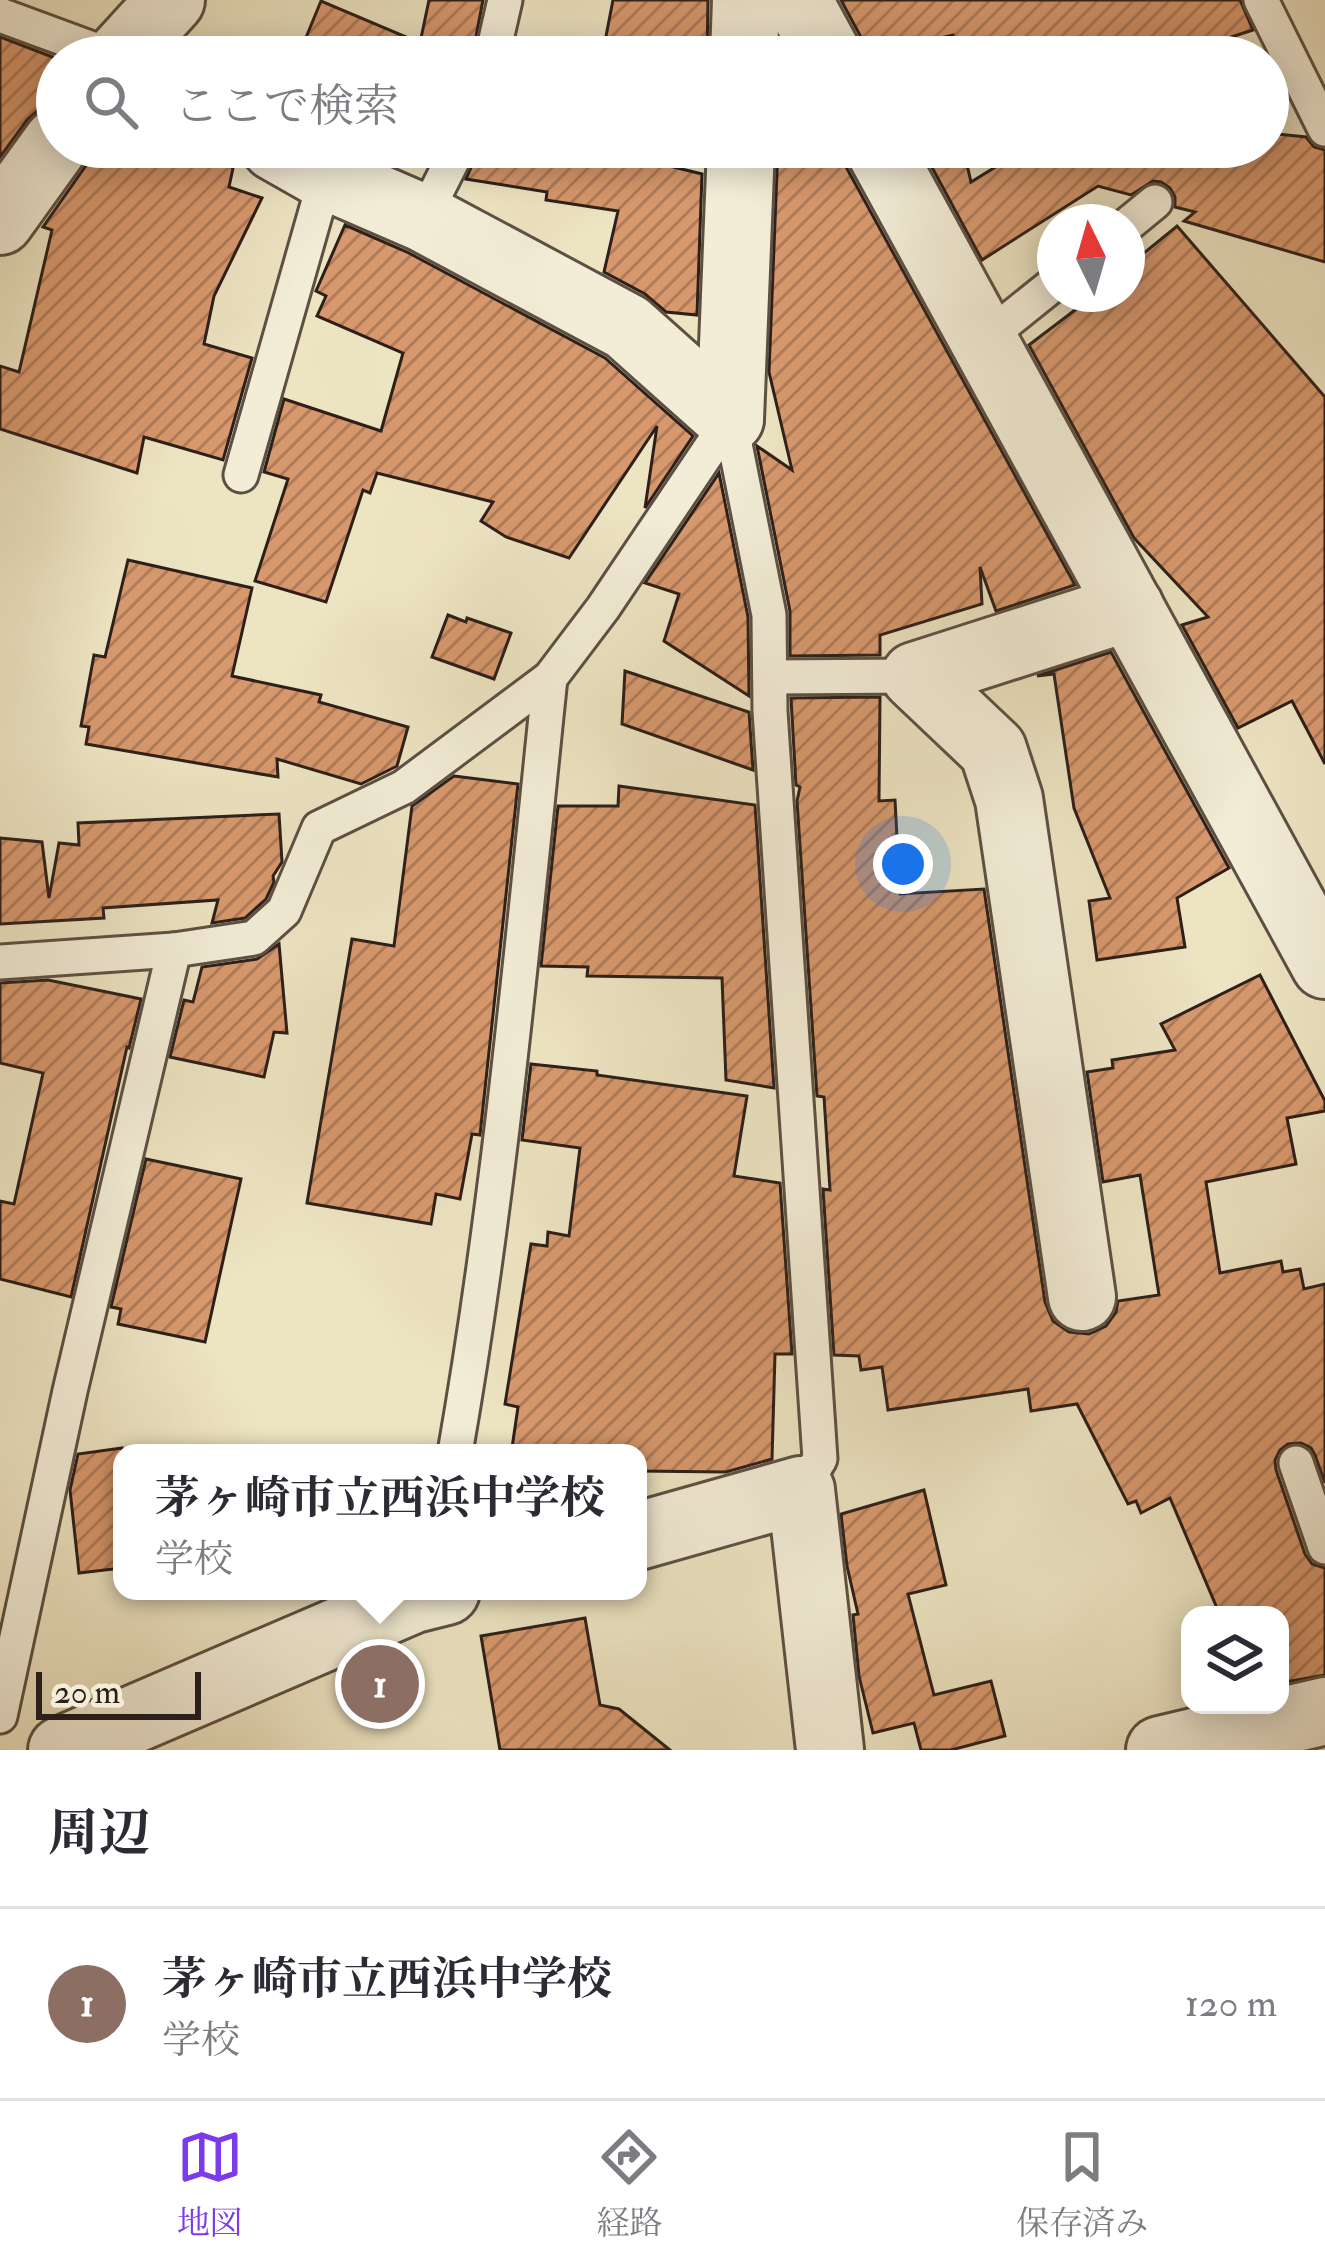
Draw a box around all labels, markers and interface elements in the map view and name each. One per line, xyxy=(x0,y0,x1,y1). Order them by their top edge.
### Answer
search box xyxy=(36,36,1289,168)
icon: search xyxy=(78,69,144,135)
text: ここで検索 xyxy=(174,79,399,135)
north arrow xyxy=(1037,204,1145,312)
your location xyxy=(873,834,933,894)
popup xyxy=(113,1444,647,1600)
text: 茅ヶ崎市立西浜中学校 xyxy=(155,1471,605,1527)
text: 学校 xyxy=(155,1535,233,1584)
map controls xyxy=(1181,1606,1289,1714)
button: layers xyxy=(1181,1606,1289,1714)
pin: 1 xyxy=(341,1639,419,1729)
scale bar xyxy=(36,1666,201,1719)
text: 20 m xyxy=(54,1672,120,1713)
text: 周辺 xyxy=(48,1802,150,1866)
text: 茅ヶ崎市立西浜中学校 xyxy=(162,1952,612,2008)
text: 1 xyxy=(80,1979,94,2028)
text: 120 m xyxy=(1185,1979,1277,2028)
text: 学校 xyxy=(162,2016,240,2065)
tab: 地図 xyxy=(177,2124,243,2244)
tab: 経路 xyxy=(596,2124,662,2244)
tab: 保存済み xyxy=(1016,2124,1148,2244)

